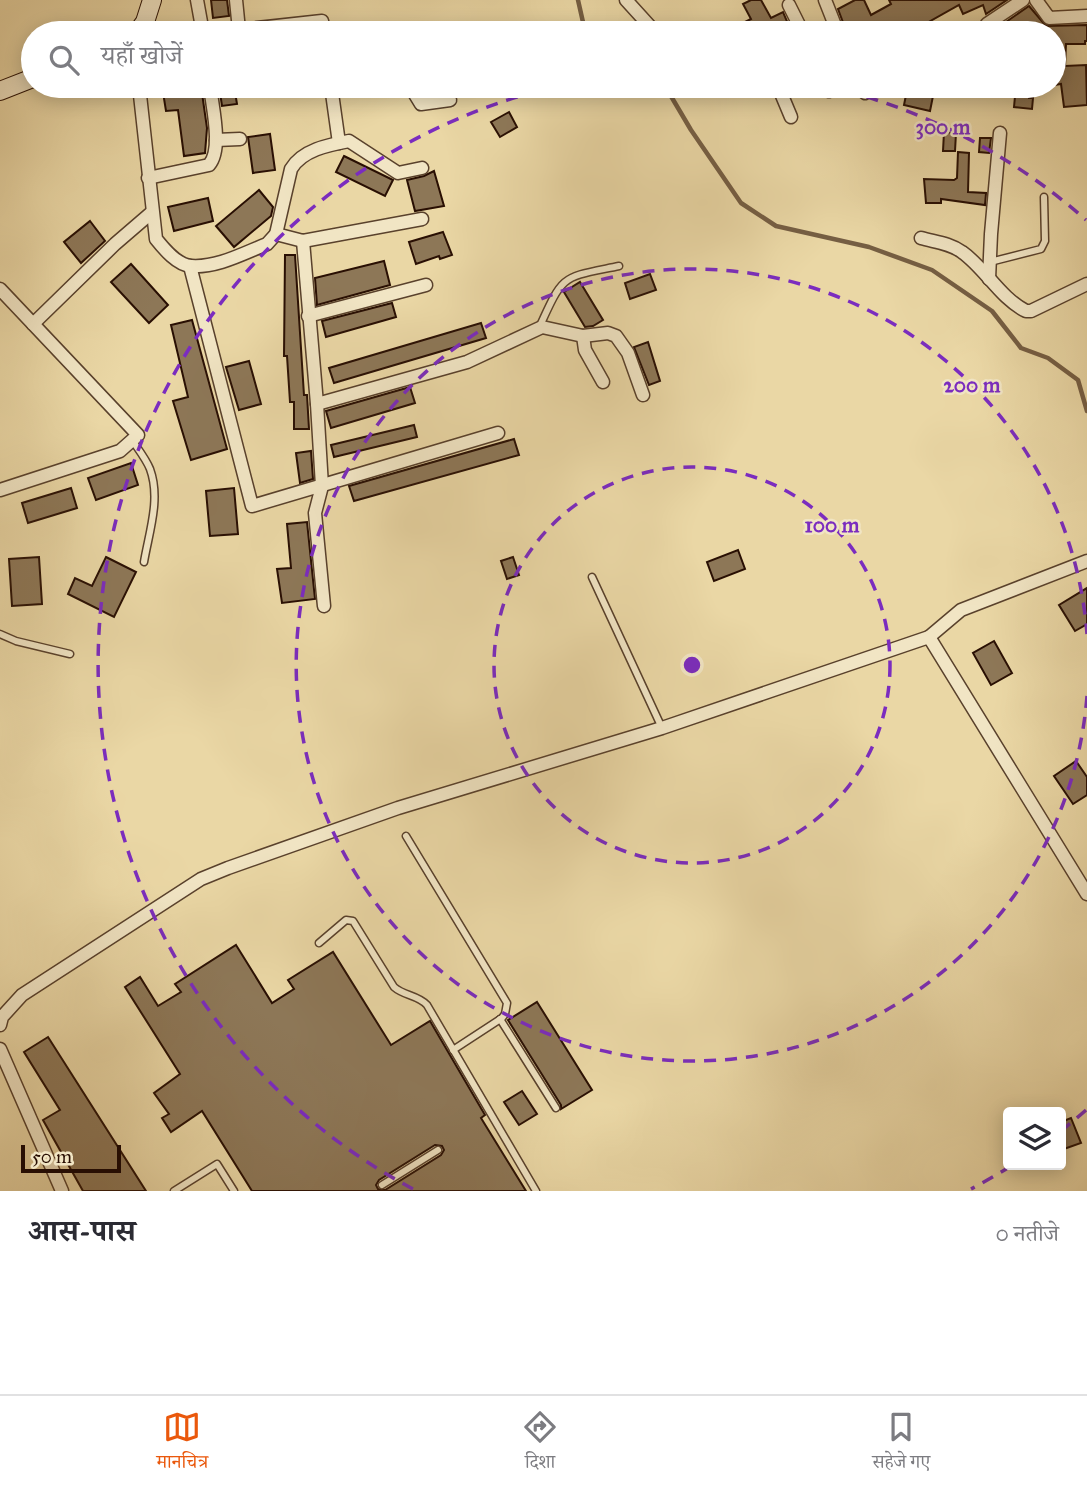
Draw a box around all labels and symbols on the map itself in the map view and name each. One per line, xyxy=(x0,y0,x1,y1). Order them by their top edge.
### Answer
text: 300 m xyxy=(915,114,971,140)
text: 200 m xyxy=(944,372,1001,398)
text: 100 m xyxy=(805,512,860,538)
centre of rings xyxy=(680,653,704,677)
scale bar xyxy=(21,1142,121,1174)

